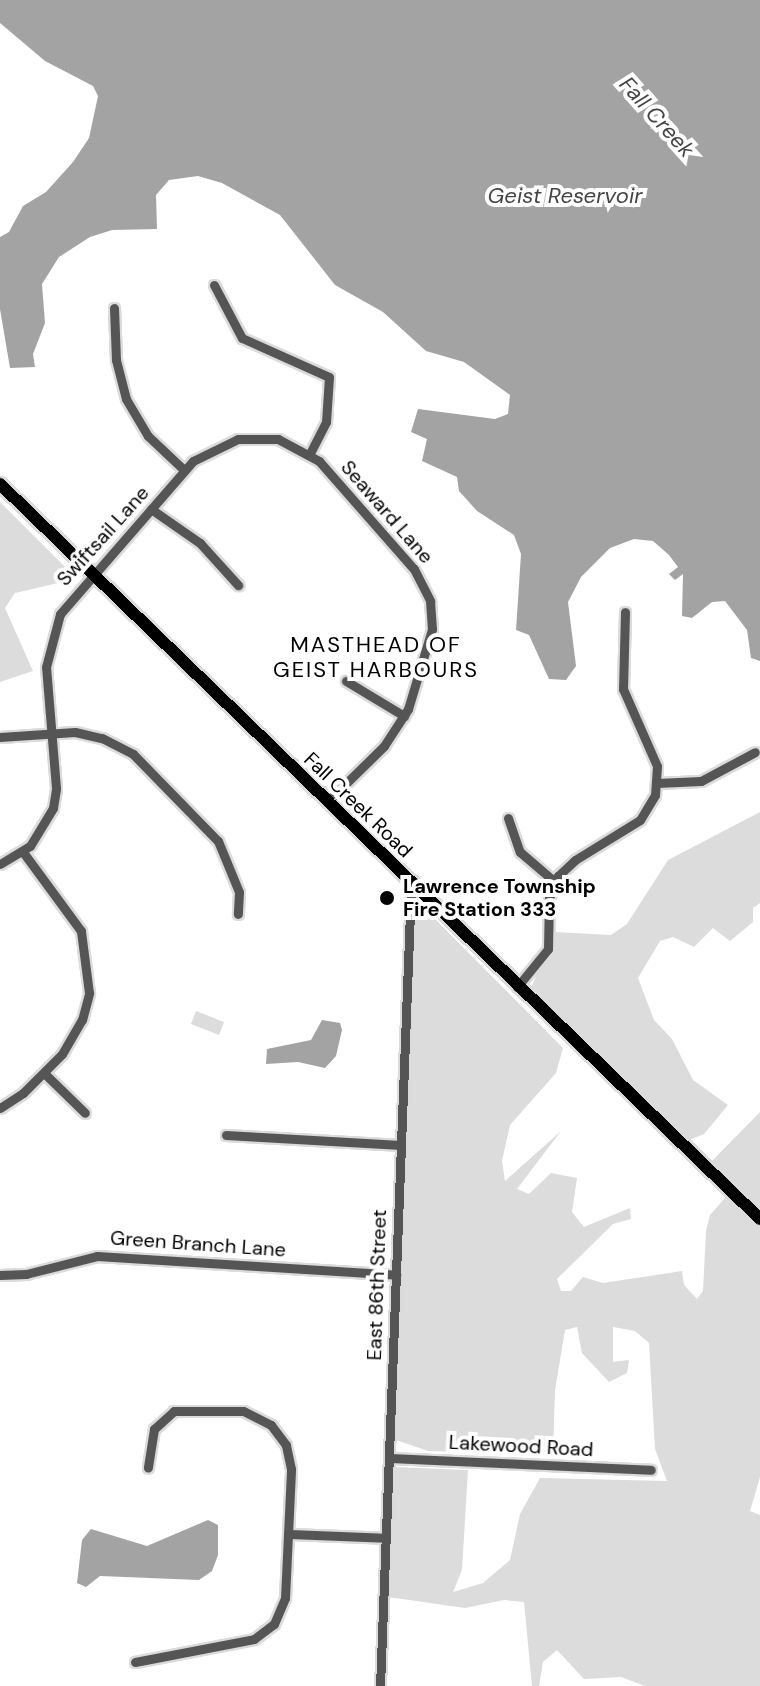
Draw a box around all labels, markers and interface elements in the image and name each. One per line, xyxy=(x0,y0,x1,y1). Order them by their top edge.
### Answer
water label: Fall Creek xyxy=(614,71,700,163)
water label: Geist Reservoir xyxy=(488,183,642,209)
street label: Seaward Lane xyxy=(336,456,438,568)
street label: Swiftsail Lane xyxy=(52,481,154,591)
district label: MASTHEAD OF GEIST HARBOURS xyxy=(273,631,479,682)
street label: Fall Creek Road xyxy=(299,747,417,863)
place label: Lawrence Township Fire Station 333 xyxy=(403,874,596,921)
marker: Lawrence Township Fire Station 333 xyxy=(378,889,396,907)
street label: East 86th Street xyxy=(362,1209,392,1361)
street label: Green Branch Lane xyxy=(109,1226,287,1262)
street label: Lakewood Road xyxy=(448,1430,594,1462)

